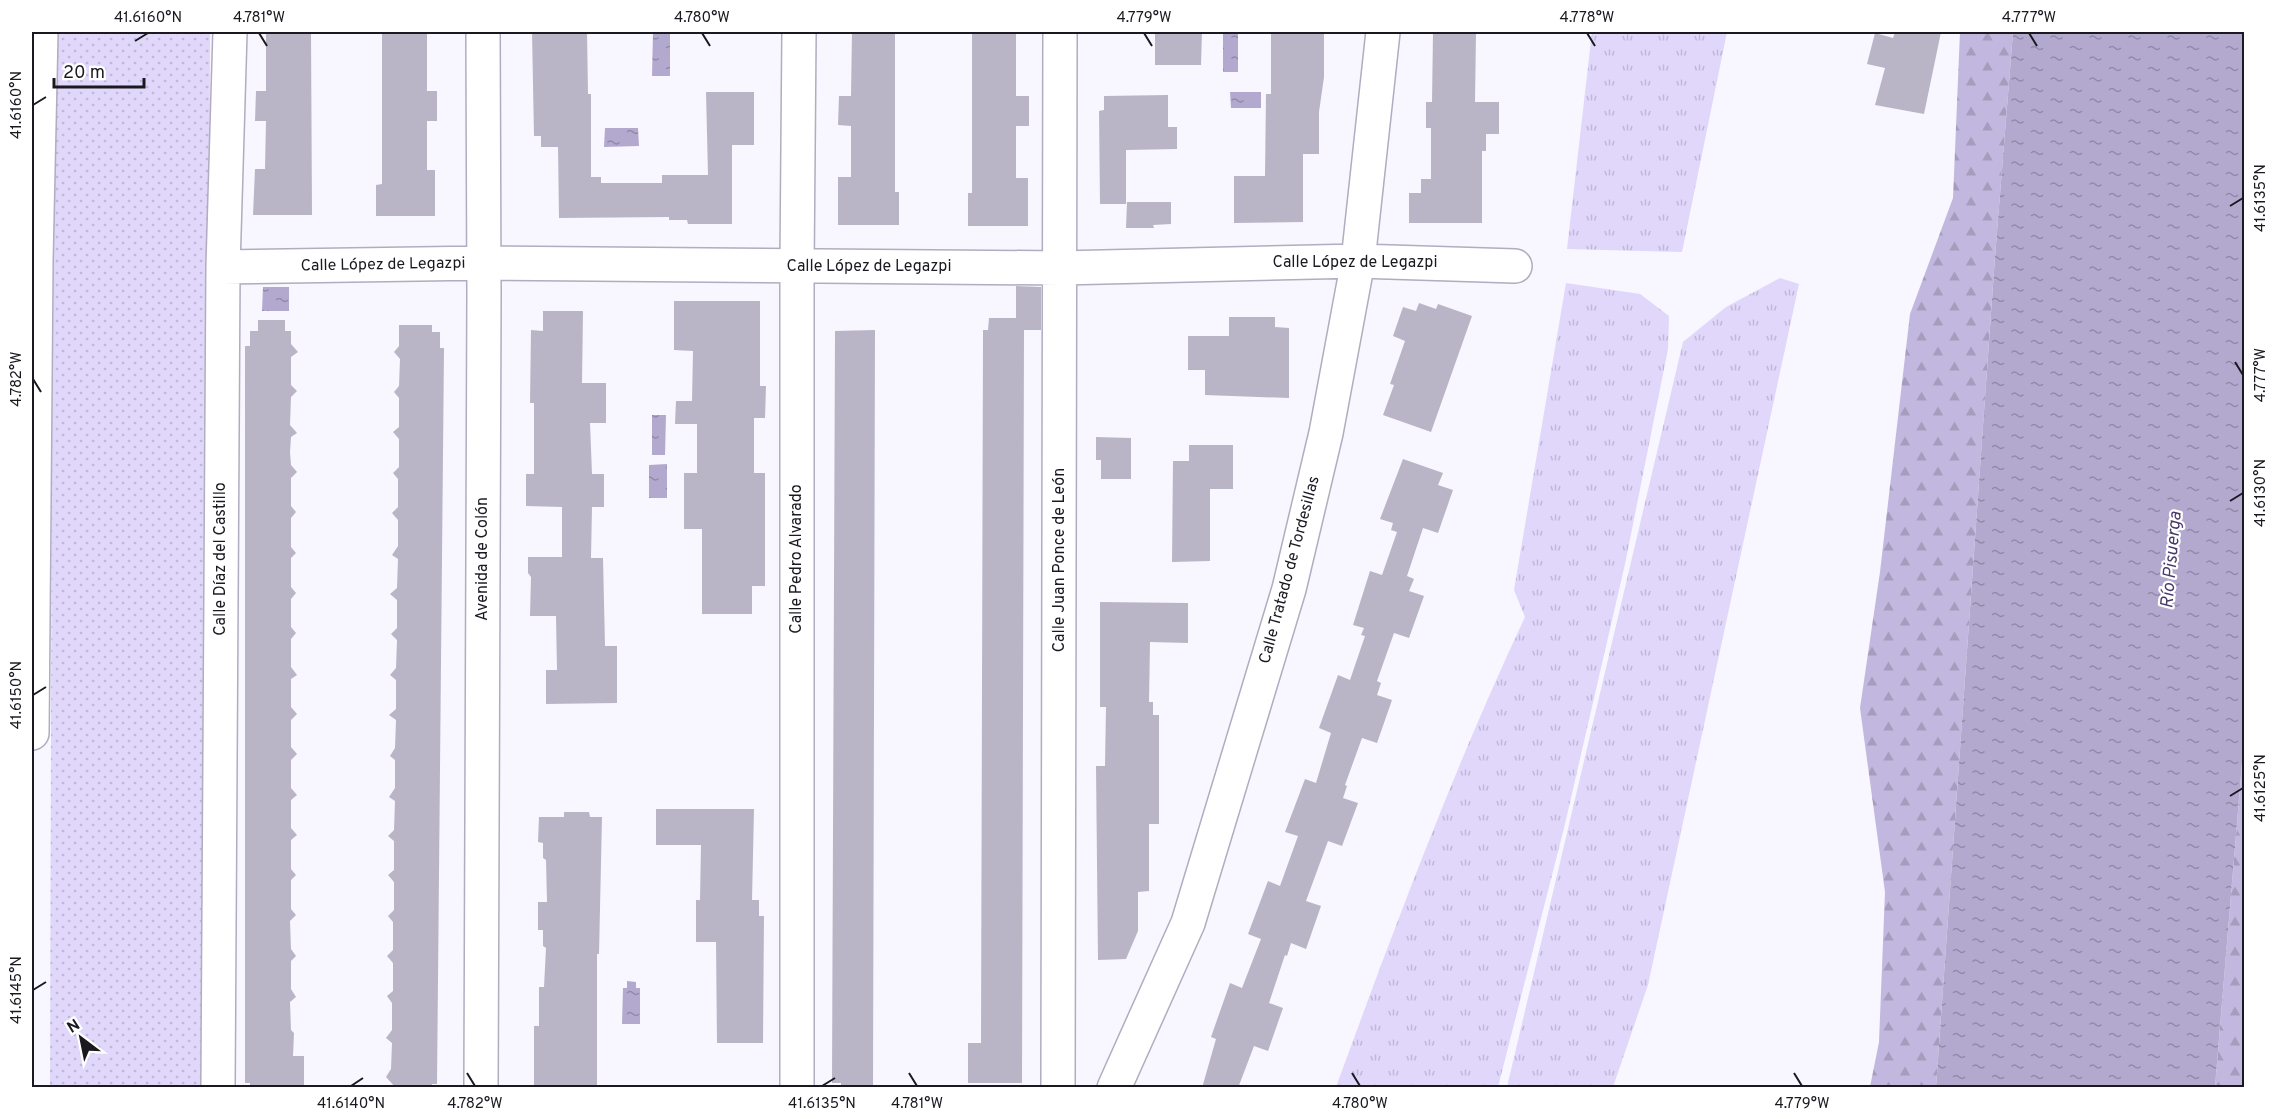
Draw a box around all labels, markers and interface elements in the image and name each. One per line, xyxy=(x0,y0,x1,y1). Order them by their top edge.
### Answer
text: 41.6160°N xyxy=(114,9,182,28)
text: 4.781°W xyxy=(233,9,285,28)
text: 4.780°W xyxy=(674,9,730,28)
text: 4.779°W xyxy=(1116,9,1172,28)
text: 4.778°W xyxy=(1560,9,1614,28)
text: 4.777°W xyxy=(2002,9,2056,28)
scale bar xyxy=(54,51,144,89)
text: 20 m xyxy=(63,62,105,85)
text: 41.6160°N xyxy=(8,71,27,139)
text: 41.6135°N xyxy=(2252,164,2271,232)
street label: Calle López de Legazpi xyxy=(1273,253,1437,273)
street label: Calle López de Legazpi xyxy=(300,254,466,276)
street label: Calle López de Legazpi xyxy=(787,257,951,277)
text: 4.777°W xyxy=(2252,348,2271,402)
text: 4.782°W xyxy=(8,351,27,407)
text: 41.6130°N xyxy=(2252,459,2271,527)
street label: Calle Juan Ponce de León xyxy=(1050,468,1070,652)
street label: Calle Tratado de Tordesillas xyxy=(1255,474,1325,666)
street label: Calle Díaz del Castillo xyxy=(211,482,231,636)
street label: Calle Pedro Alvarado xyxy=(787,484,807,634)
street label: Avenida de Colón xyxy=(473,497,493,621)
water label: Río Pisuerga xyxy=(2156,510,2188,610)
text: 41.6150°N xyxy=(8,661,27,729)
text: 41.6125°N xyxy=(2252,754,2271,822)
text: 41.6145°N xyxy=(8,956,27,1024)
north arrow xyxy=(51,1008,111,1068)
text: N xyxy=(64,1015,84,1039)
text: 41.6140°N xyxy=(317,1095,385,1114)
text: 4.782°W xyxy=(447,1095,503,1114)
text: 41.6135°N xyxy=(788,1095,856,1114)
text: 4.781°W xyxy=(891,1095,943,1114)
text: 4.780°W xyxy=(1332,1095,1388,1114)
text: 4.779°W xyxy=(1774,1095,1830,1114)

